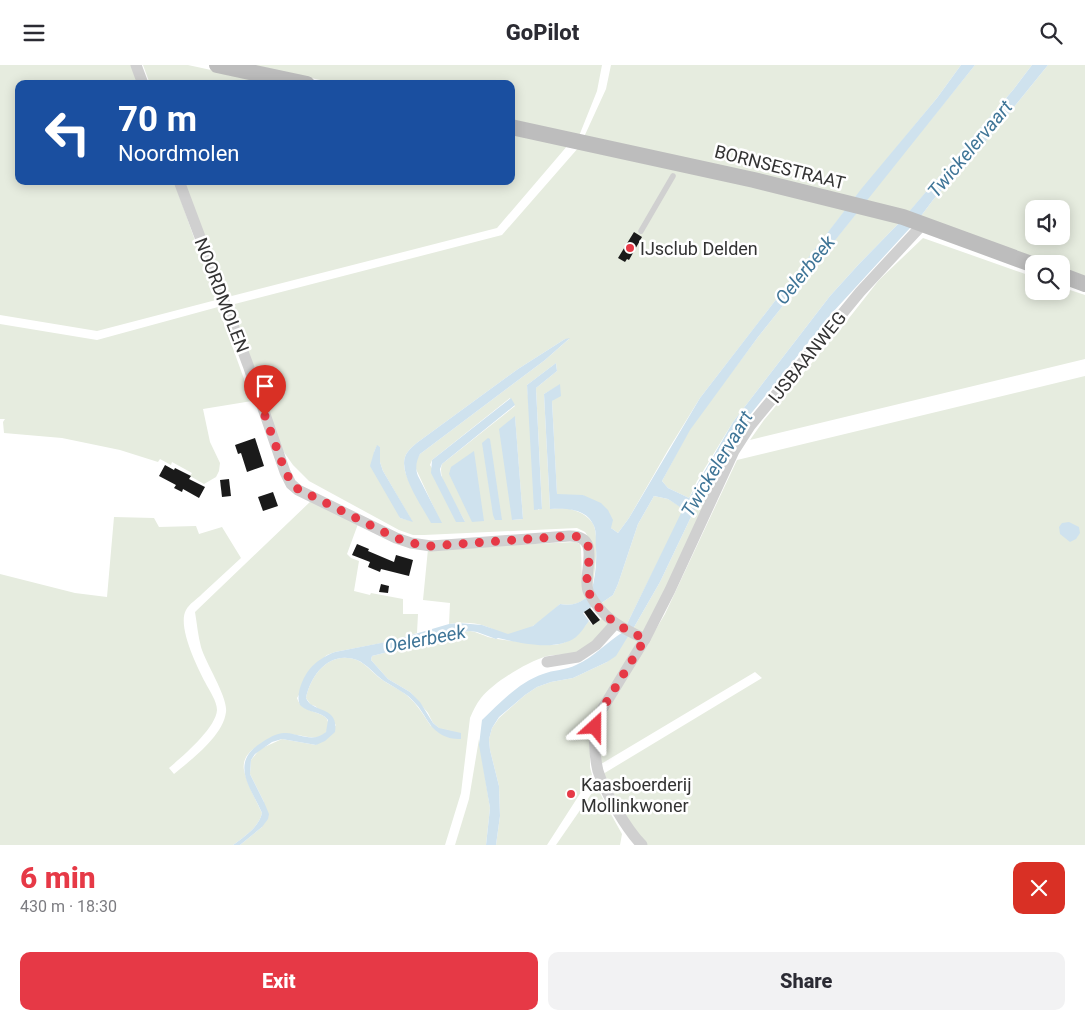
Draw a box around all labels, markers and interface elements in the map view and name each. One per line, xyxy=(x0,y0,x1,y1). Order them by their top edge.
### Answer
icon: menu xyxy=(20,19,48,47)
icon: search xyxy=(1037,19,1065,47)
text: GoPilot xyxy=(506,20,579,45)
water label: Twickelervaart xyxy=(923,95,1018,202)
text: 70 m xyxy=(118,99,197,140)
icon: left xyxy=(35,100,100,165)
text: Noordmolen xyxy=(118,141,239,166)
street label: BORNSESTRAAT xyxy=(712,141,848,193)
map controls xyxy=(1025,200,1070,300)
button: sound xyxy=(1025,200,1070,245)
water label: Oelerbeek xyxy=(770,230,840,309)
street label: NOORDMOLEN xyxy=(190,235,254,355)
place label: IJsclub Delden xyxy=(640,238,758,259)
marker: IJsclub Delden xyxy=(624,242,636,254)
button: search xyxy=(1025,255,1070,300)
street label: IJSBAANWEG xyxy=(764,307,850,407)
pin xyxy=(244,365,286,416)
icon: arrive xyxy=(251,372,279,400)
water label: Twickelervaart xyxy=(676,406,758,521)
water label: Oelerbeek xyxy=(382,620,468,658)
position arrow xyxy=(568,700,620,752)
place label: Kaasboerderij Mollinkwoner xyxy=(581,774,692,816)
marker: Kaasboerderij Mollinkwoner xyxy=(565,788,577,800)
text: 6 min xyxy=(20,860,96,895)
button: close xyxy=(1013,862,1065,914)
text: 430 m · 18:30 xyxy=(20,897,117,916)
button: Exit xyxy=(20,952,538,1010)
button: Share xyxy=(548,952,1065,1010)

